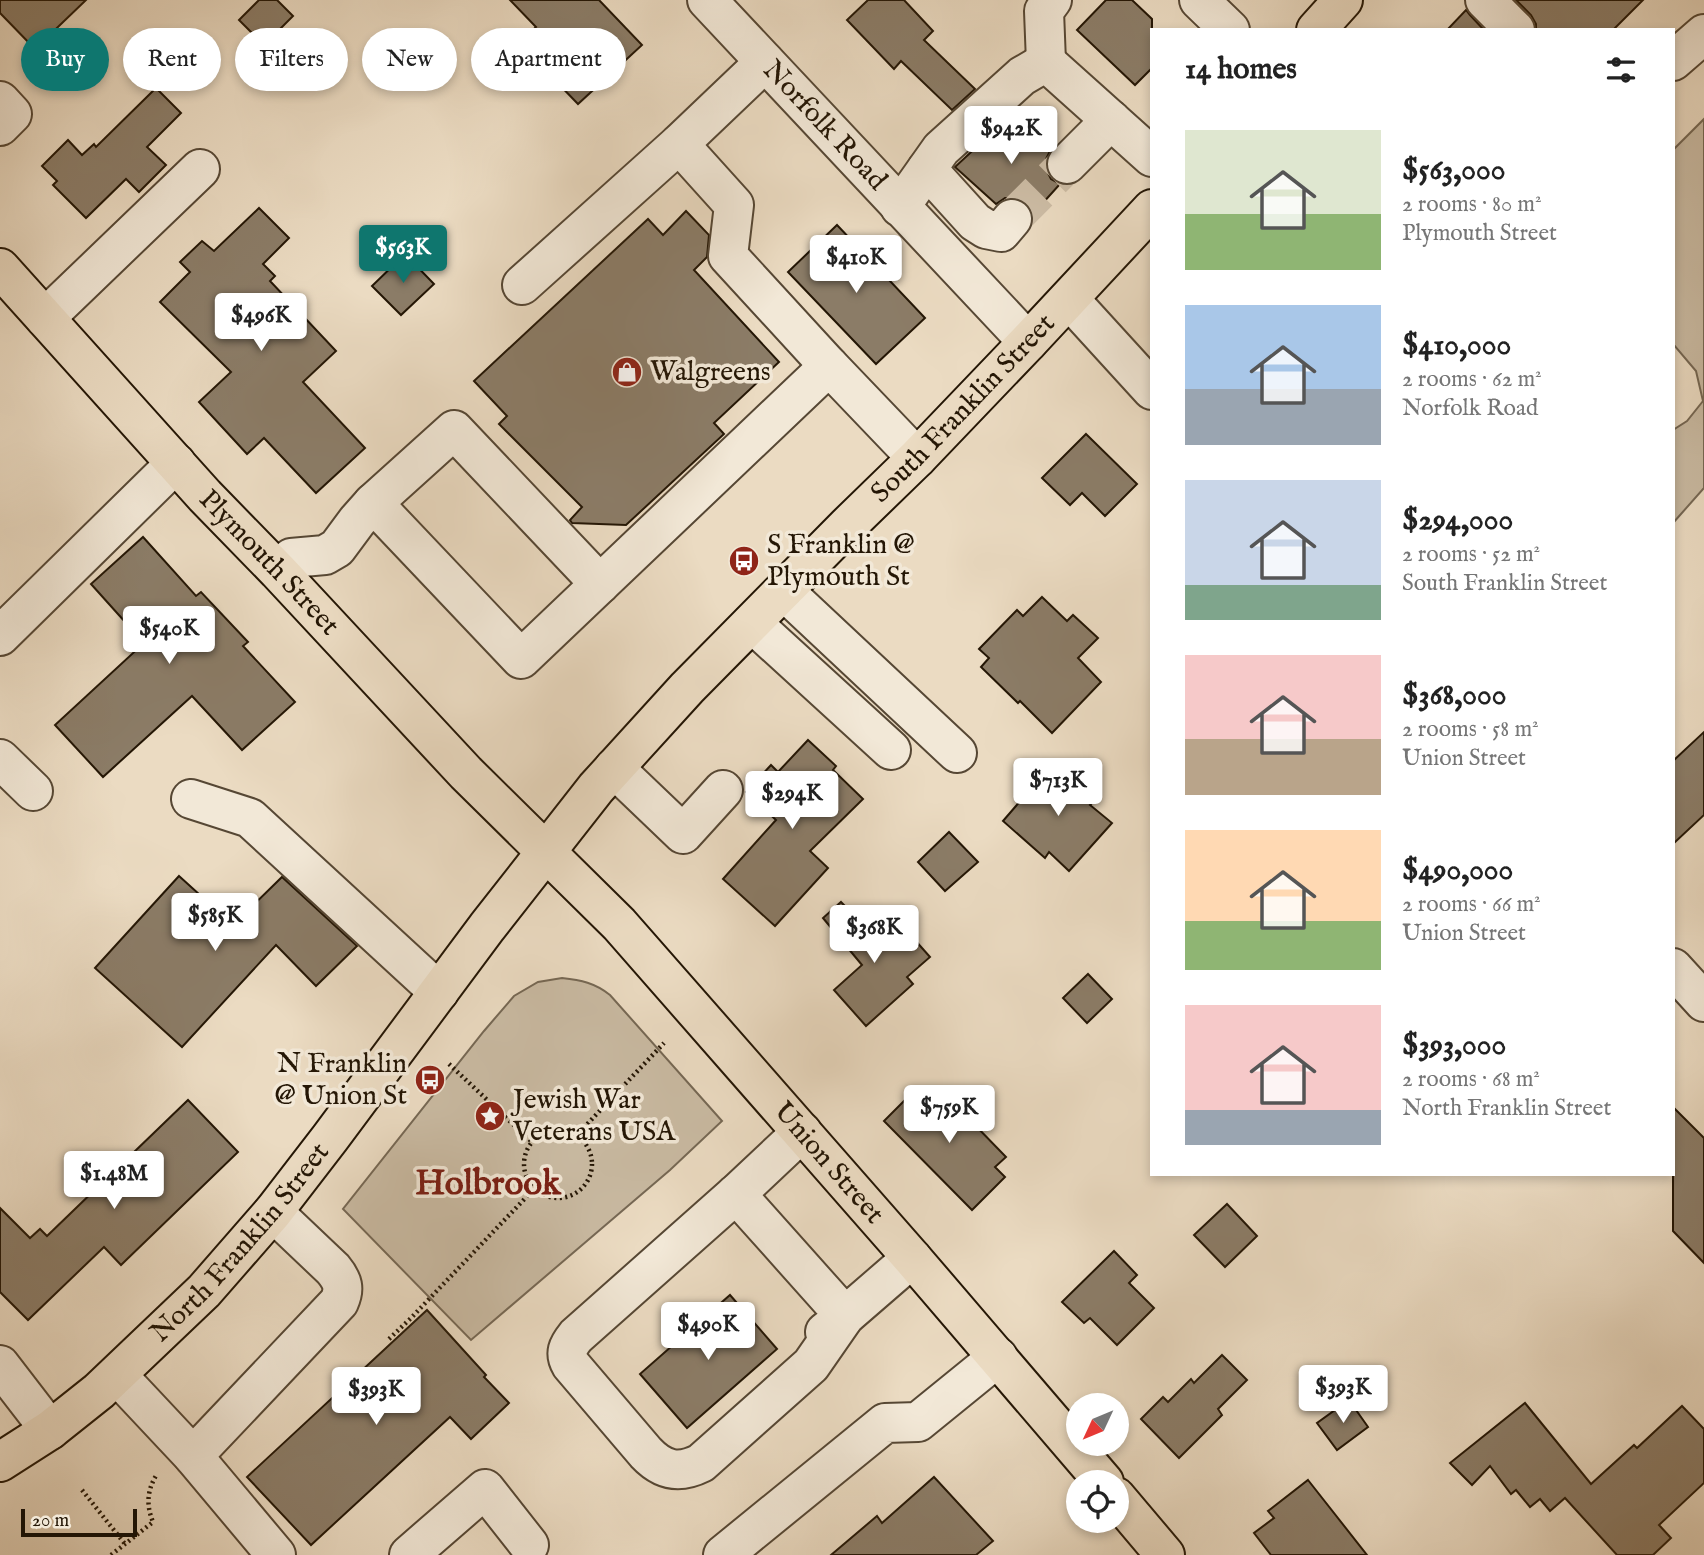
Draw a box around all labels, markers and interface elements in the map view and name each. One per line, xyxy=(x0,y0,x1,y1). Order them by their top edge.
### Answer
chip: Buy xyxy=(21,28,109,91)
chip: Rent xyxy=(123,28,221,91)
chip: Filters xyxy=(235,28,348,91)
chip: New xyxy=(362,28,457,91)
chip: Apartment xyxy=(471,28,626,91)
text: 14 homes xyxy=(1185,51,1297,89)
icon: filters xyxy=(1602,51,1640,89)
street label: Norfolk Road xyxy=(755,53,894,198)
pin: $942K xyxy=(962,106,1060,166)
text: $942K xyxy=(980,114,1042,143)
text: $563,000 xyxy=(1402,152,1505,190)
icon: home xyxy=(1241,158,1325,242)
text: 2 rooms · 80 m² xyxy=(1402,190,1542,219)
text: Plymouth Street xyxy=(1402,219,1557,248)
pin: $563K xyxy=(354,226,452,285)
text: $563K xyxy=(375,233,431,262)
pin: $410K xyxy=(807,236,905,295)
text: $410K xyxy=(826,243,886,272)
pin: $496K xyxy=(212,294,310,353)
text: $496K xyxy=(231,301,291,330)
street label: South Franklin Street xyxy=(864,306,1063,511)
text: $410,000 xyxy=(1402,327,1511,365)
icon: home xyxy=(1241,333,1325,417)
shop icon: Walgreens xyxy=(610,355,644,389)
place label: Walgreens xyxy=(650,355,771,390)
text: 2 rooms · 62 m² xyxy=(1402,365,1542,394)
text: Norfolk Road xyxy=(1402,394,1538,423)
street label: Plymouth Street xyxy=(191,482,347,643)
text: $294,000 xyxy=(1402,502,1513,540)
icon: home xyxy=(1241,508,1325,592)
place label: S Franklin @ Plymouth St xyxy=(767,528,914,595)
text: 2 rooms · 52 m² xyxy=(1402,540,1540,569)
bus stop icon: S Franklin @ Plymouth St xyxy=(727,544,761,578)
text: South Franklin Street xyxy=(1402,569,1607,598)
pin: $540K xyxy=(120,606,218,666)
text: $540K xyxy=(139,614,199,643)
text: $368,000 xyxy=(1402,677,1506,715)
icon: home xyxy=(1241,683,1325,767)
text: 2 rooms · 58 m² xyxy=(1402,715,1539,744)
text: Union Street xyxy=(1402,744,1526,773)
pin: $713K xyxy=(1009,758,1107,818)
text: $713K xyxy=(1029,766,1087,795)
pin: $294K xyxy=(743,772,841,831)
text: $294K xyxy=(761,779,823,808)
text: $490,000 xyxy=(1402,852,1513,890)
icon: home xyxy=(1241,858,1325,942)
text: 2 rooms · 66 m² xyxy=(1402,890,1541,919)
pin: $585K xyxy=(166,894,264,953)
text: $585K xyxy=(187,901,243,930)
pin: $368K xyxy=(825,906,923,965)
text: $368K xyxy=(846,913,902,942)
text: Union Street xyxy=(1402,919,1526,948)
text: $393,000 xyxy=(1402,1027,1506,1065)
icon: home xyxy=(1241,1033,1325,1117)
place label: N Franklin @ Union St xyxy=(275,1047,407,1114)
bus stop icon: N Franklin @ Union St xyxy=(413,1063,447,1097)
text: 2 rooms · 68 m² xyxy=(1402,1065,1540,1094)
place label: Jewish War Veterans USA xyxy=(510,1083,676,1150)
pin: $759K xyxy=(900,1086,998,1145)
text: $759K xyxy=(920,1093,978,1122)
text: North Franklin Street xyxy=(1402,1094,1611,1123)
street label: Union Street xyxy=(766,1095,892,1231)
place icon: Jewish War Veterans USA xyxy=(473,1099,507,1133)
street label: North Franklin Street xyxy=(143,1136,337,1350)
pin: $1.48M xyxy=(57,1152,171,1211)
text: $1.48M xyxy=(80,1159,148,1188)
district label: Holbrook xyxy=(415,1162,562,1207)
pin: $490K xyxy=(659,1302,757,1362)
text: $490K xyxy=(677,1310,739,1339)
pin: $393K xyxy=(1294,1366,1392,1425)
pin: $393K xyxy=(327,1368,425,1427)
text: $393K xyxy=(1315,1373,1371,1402)
text: $393K xyxy=(348,1375,404,1404)
north arrow xyxy=(1066,1393,1129,1456)
map controls xyxy=(1066,1393,1129,1533)
button: locate xyxy=(1066,1470,1129,1533)
scale bar xyxy=(21,1506,136,1538)
text: 20 m xyxy=(32,1509,69,1533)

